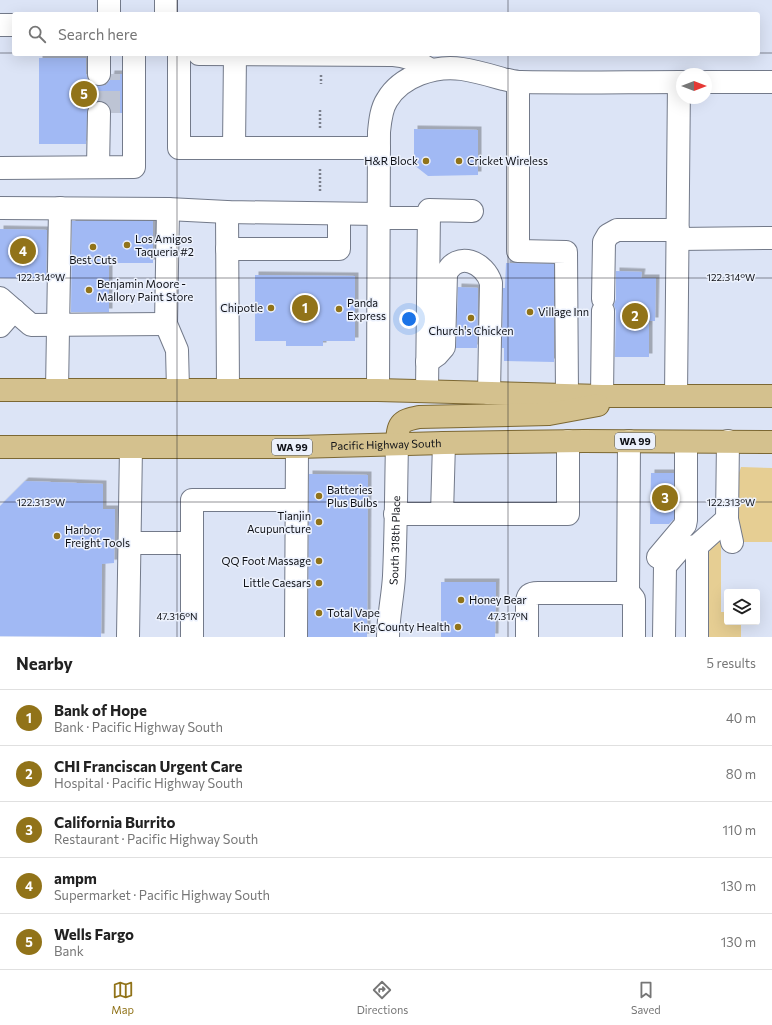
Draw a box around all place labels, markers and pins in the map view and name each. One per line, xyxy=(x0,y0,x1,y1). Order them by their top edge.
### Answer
pin: 5 xyxy=(71,79,97,109)
place label: H&R Block xyxy=(364,154,418,167)
place label: Cricket Wireless xyxy=(467,154,548,167)
marker: H&R Block xyxy=(421,156,431,166)
marker: Cricket Wireless xyxy=(454,156,464,166)
place label: Los Amigos Taqueria #2 xyxy=(135,232,194,258)
pin: 4 xyxy=(10,236,36,266)
marker: Los Amigos Taqueria #2 xyxy=(122,240,132,250)
marker: Best Cuts xyxy=(88,242,98,252)
place label: Best Cuts xyxy=(69,253,117,266)
place label: Benjamin Moore - Mallory Paint Store xyxy=(97,277,193,303)
marker: Benjamin Moore - Mallory Paint Store xyxy=(84,285,94,295)
pin: 1 xyxy=(292,293,318,323)
place label: Panda Express xyxy=(347,296,386,322)
place label: Chipotle xyxy=(220,301,263,314)
pin: 2 xyxy=(622,301,648,331)
marker: Chipotle xyxy=(266,303,276,313)
marker: Panda Express xyxy=(334,304,344,314)
place label: Village Inn xyxy=(538,305,589,318)
marker: Village Inn xyxy=(525,307,535,317)
marker: Church's Chicken xyxy=(466,313,476,323)
place label: Church's Chicken xyxy=(428,324,514,337)
place label: Batteries Plus Bulbs xyxy=(327,483,377,509)
pin: 3 xyxy=(652,483,678,513)
marker: Batteries Plus Bulbs xyxy=(314,491,324,501)
place label: Tianjin Acupuncture xyxy=(247,509,311,535)
marker: Tianjin Acupuncture xyxy=(314,517,324,527)
place label: Harbor Freight Tools xyxy=(65,523,130,549)
marker: Harbor Freight Tools xyxy=(52,531,62,541)
place label: QQ Foot Massage xyxy=(222,554,311,567)
marker: QQ Foot Massage xyxy=(314,556,324,566)
place label: Little Caesars xyxy=(243,576,311,589)
marker: Little Caesars xyxy=(314,578,324,588)
place label: Honey Bear xyxy=(469,593,527,606)
marker: Honey Bear xyxy=(456,595,466,605)
place label: Total Vape xyxy=(327,606,380,619)
marker: Total Vape xyxy=(314,608,324,618)
place label: King County Health xyxy=(353,620,450,633)
marker: King County Health xyxy=(453,622,463,632)

